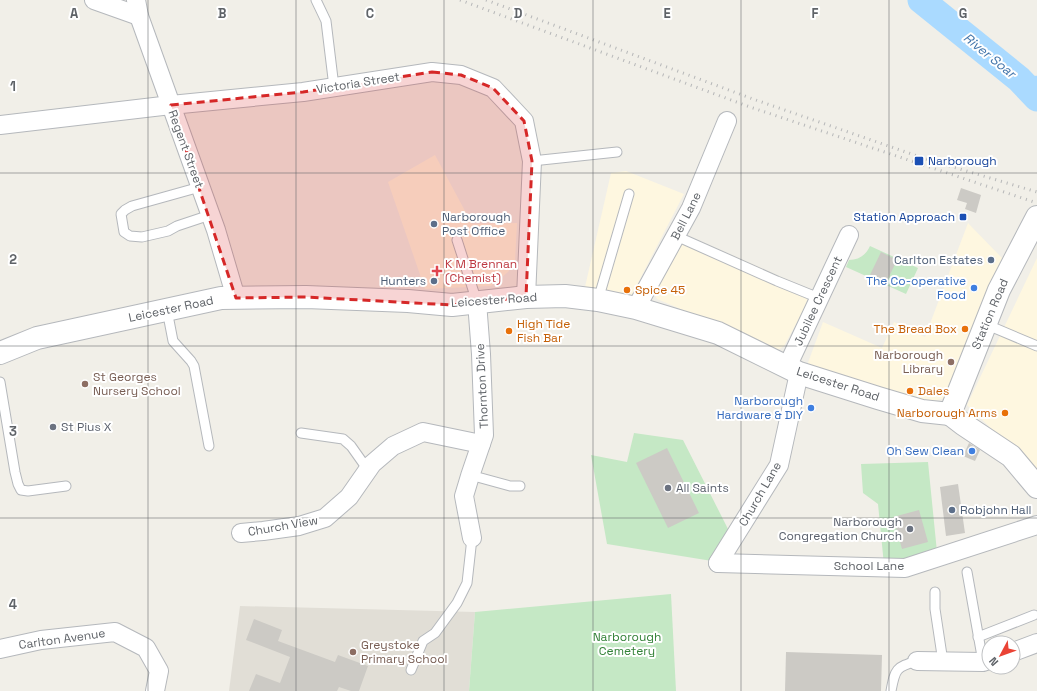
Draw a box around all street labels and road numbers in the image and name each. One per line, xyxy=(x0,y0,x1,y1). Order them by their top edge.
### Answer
street label: Victoria Street xyxy=(315,69,401,97)
street label: Regent Street xyxy=(164,108,208,190)
street label: Bell Lane xyxy=(667,189,705,243)
street label: Jubilee Crescent xyxy=(790,253,846,349)
street label: Station Road xyxy=(968,276,1012,352)
street label: Leicester Road xyxy=(450,289,538,311)
street label: Leicester Road xyxy=(127,292,215,326)
street label: Thornton Drive xyxy=(472,343,492,429)
street label: Leicester Road xyxy=(794,363,882,405)
street label: Church Lane xyxy=(735,459,785,529)
street label: Church View xyxy=(247,512,319,540)
street label: School Lane xyxy=(834,558,904,574)
street label: Carlton Avenue xyxy=(18,625,106,653)

